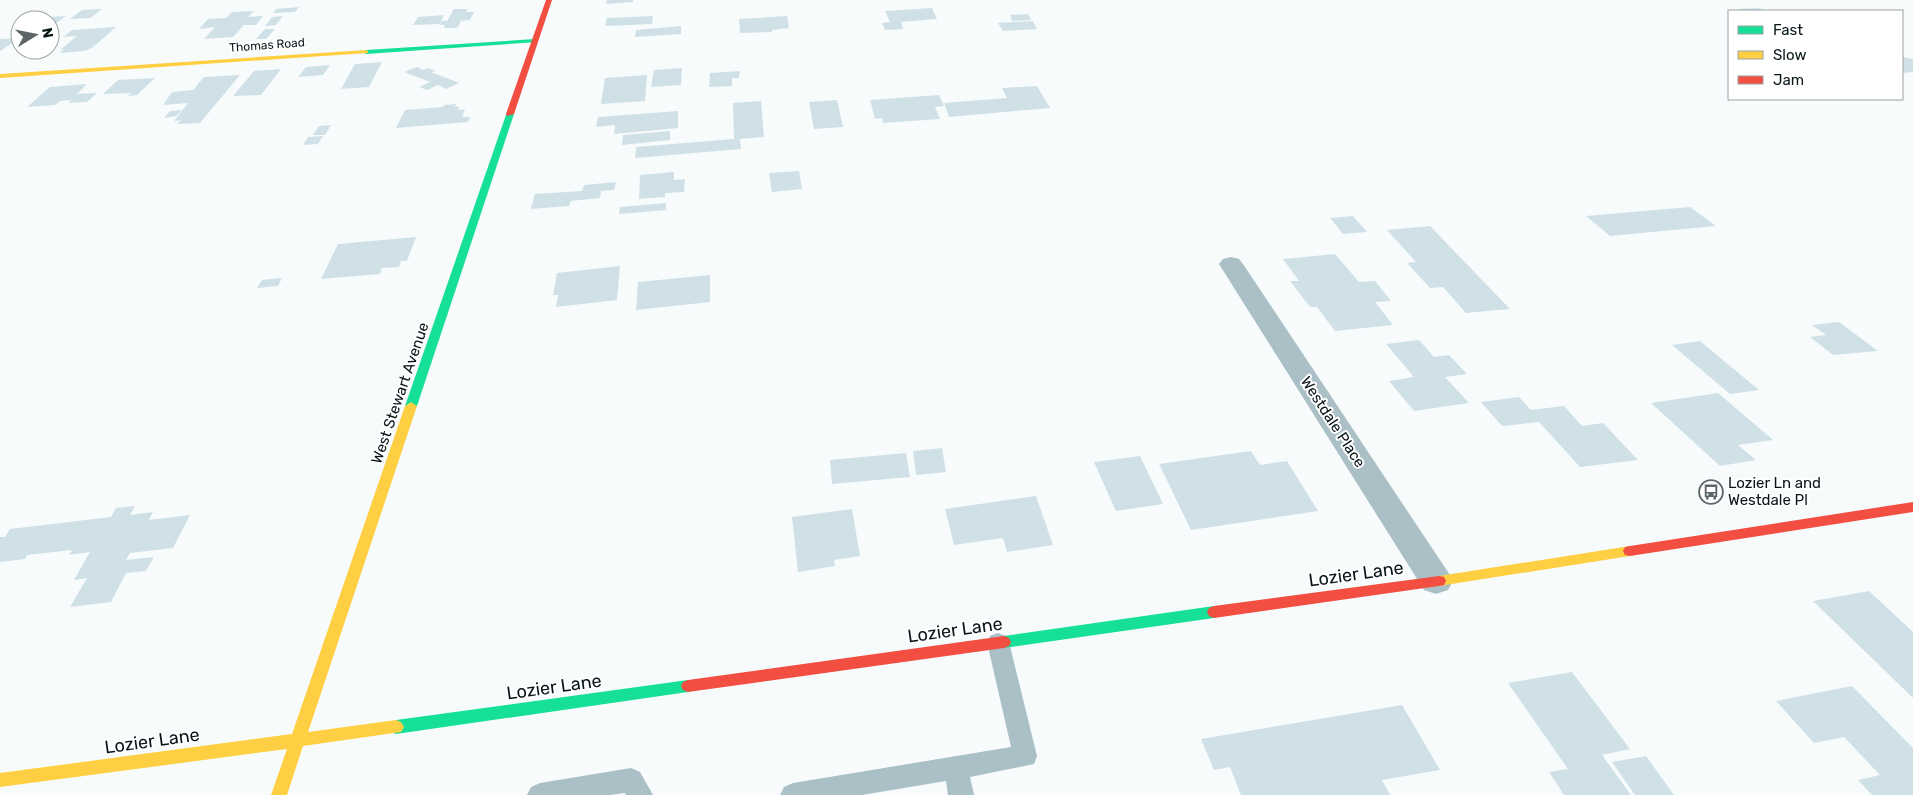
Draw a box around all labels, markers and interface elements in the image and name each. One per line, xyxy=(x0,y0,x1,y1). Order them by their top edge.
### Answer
north arrow xyxy=(10,10,60,60)
legend xyxy=(1728,10,1903,100)
text: Fast xyxy=(1773,21,1803,39)
text: N xyxy=(38,26,57,39)
street label: Thomas Road xyxy=(229,35,305,55)
text: Slow xyxy=(1773,46,1806,64)
text: Jam xyxy=(1773,71,1804,89)
street label: West Stewart Avenue xyxy=(367,320,433,466)
street label: Westdale Place xyxy=(1297,373,1369,471)
place label: Lozier Ln and Westdale Pl xyxy=(1728,474,1821,509)
bus stop icon: Lozier Ln and Westdale Pl xyxy=(1698,479,1724,505)
street label: Lozier Lane xyxy=(1307,556,1405,592)
street label: Lozier Lane xyxy=(906,612,1004,648)
street label: Lozier Lane xyxy=(505,669,603,705)
street label: Lozier Lane xyxy=(103,723,201,759)

